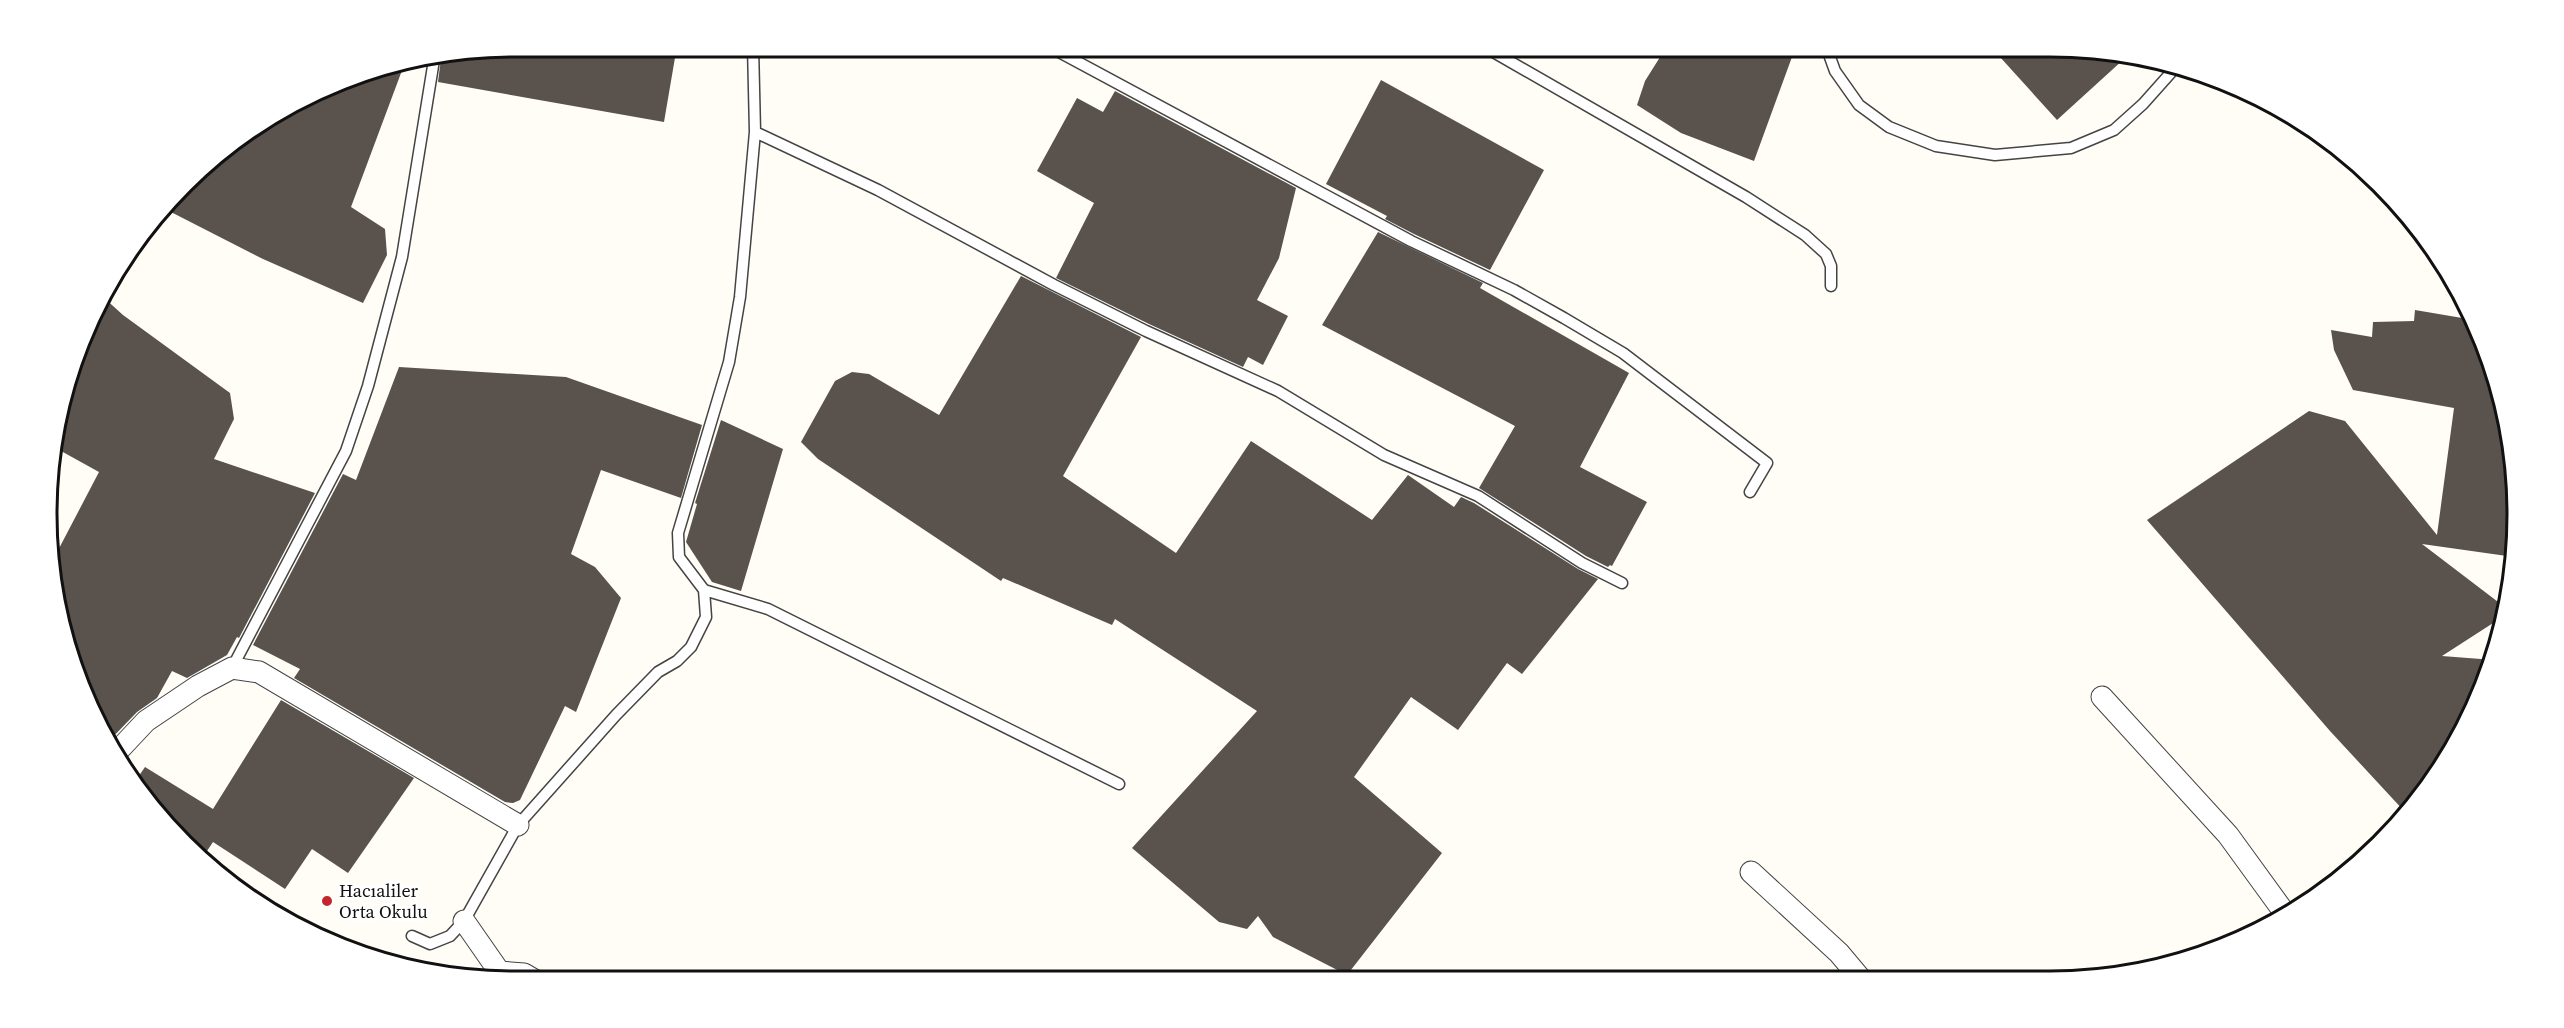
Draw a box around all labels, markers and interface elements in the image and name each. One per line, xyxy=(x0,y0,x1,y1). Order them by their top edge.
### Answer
place label: Hacıaliler Orta Okulu xyxy=(339,878,428,924)
marker: Hacıaliler Orta Okulu xyxy=(320,894,334,908)

